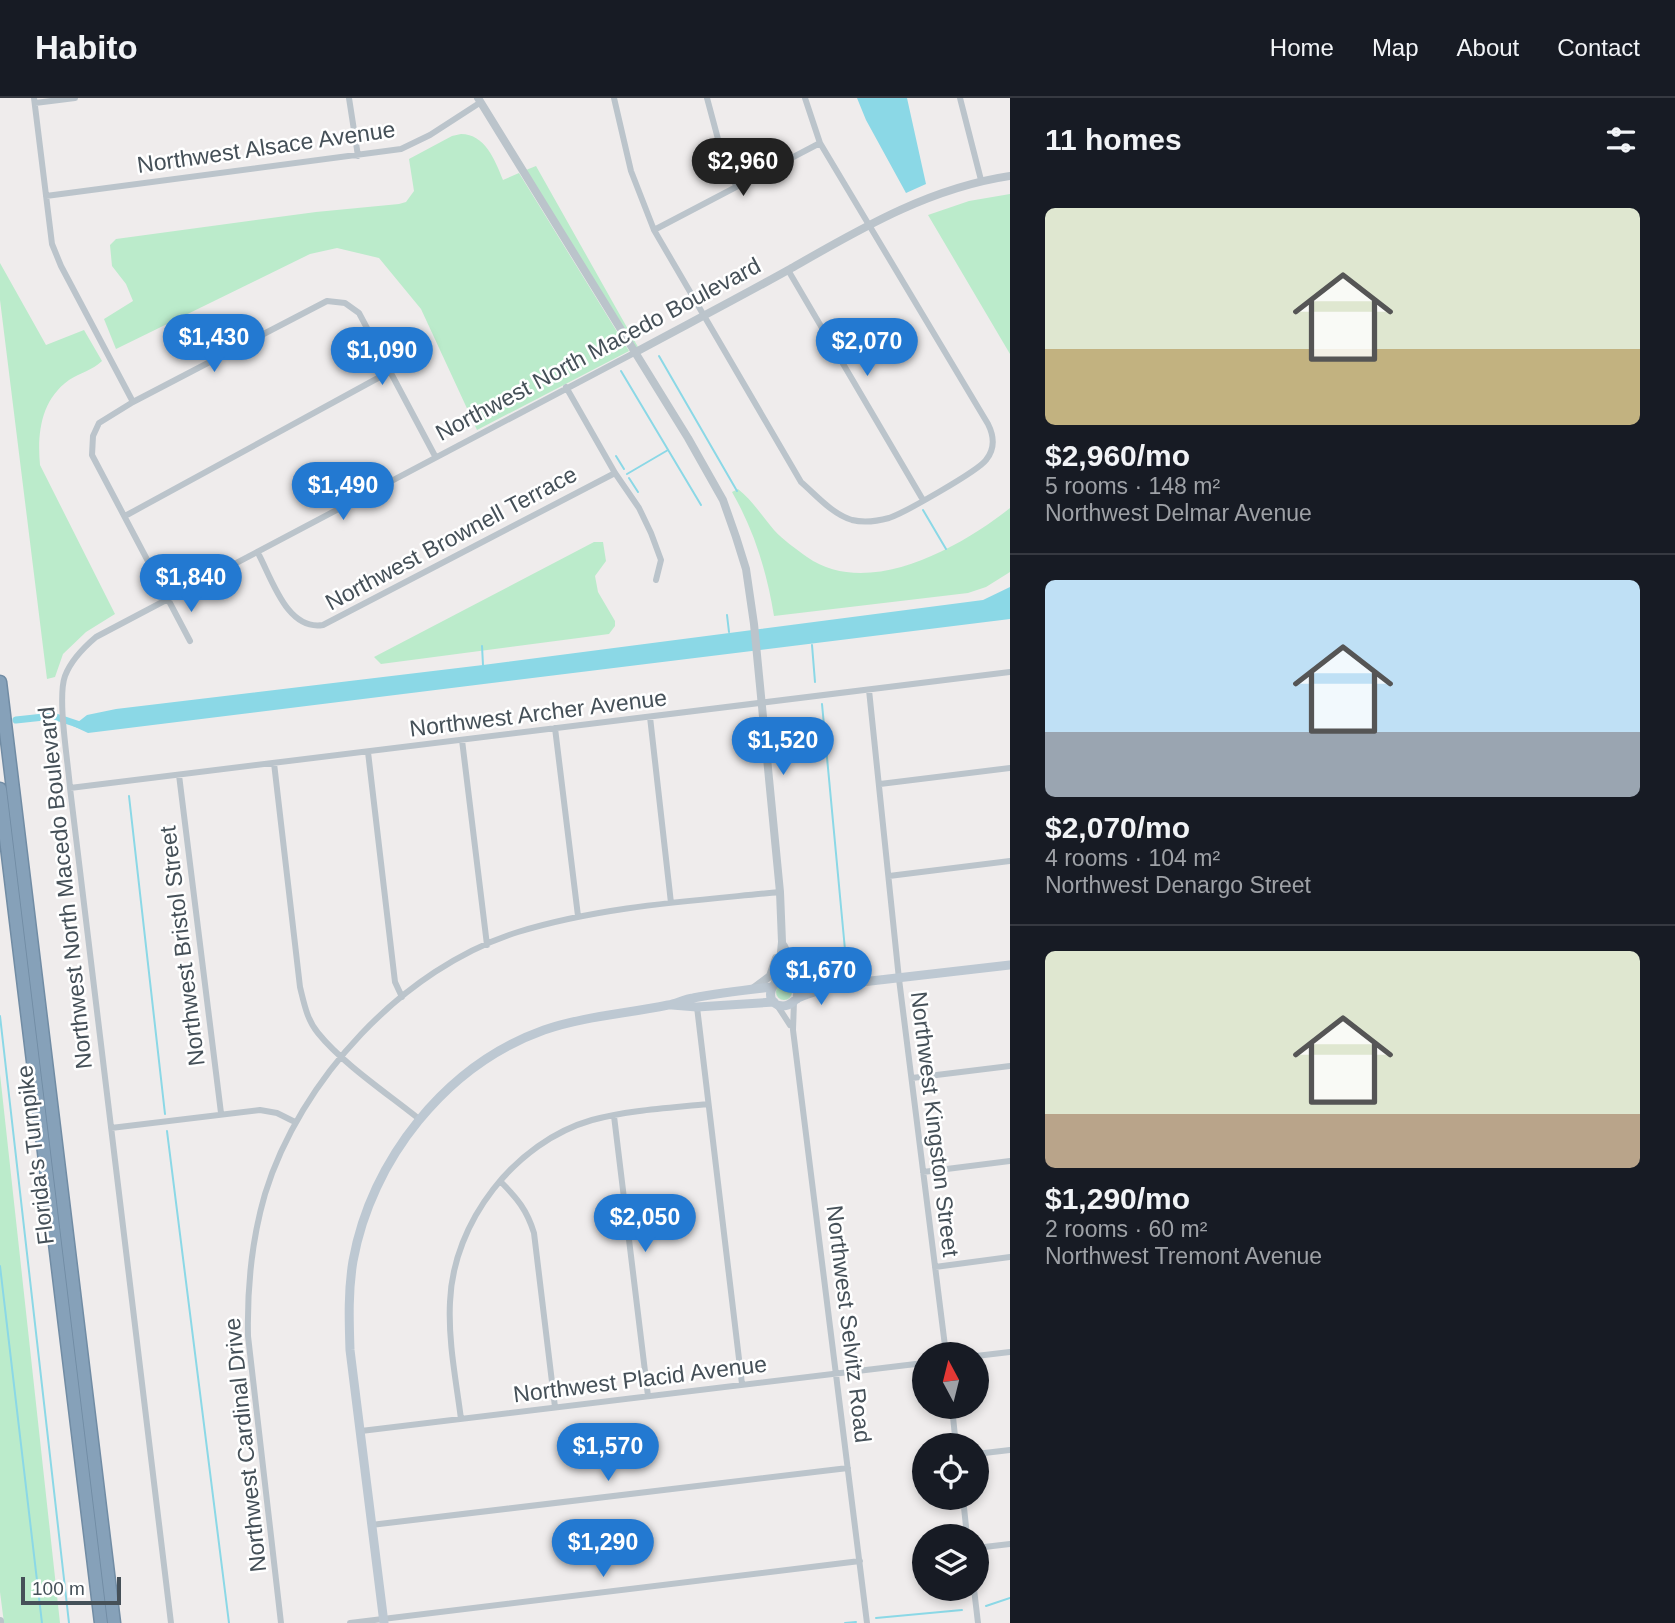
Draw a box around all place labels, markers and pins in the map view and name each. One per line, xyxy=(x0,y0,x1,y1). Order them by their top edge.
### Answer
pin: $2,960 xyxy=(686,139,800,198)
pin: $1,430 xyxy=(157,314,271,374)
pin: $2,070 xyxy=(810,318,924,378)
pin: $1,090 xyxy=(325,328,439,387)
pin: $1,490 xyxy=(286,462,400,522)
pin: $1,840 xyxy=(134,554,248,614)
pin: $1,520 xyxy=(726,718,840,777)
pin: $1,670 xyxy=(764,948,878,1007)
pin: $2,050 xyxy=(588,1194,702,1254)
pin: $1,570 xyxy=(551,1424,665,1483)
pin: $1,290 xyxy=(546,1520,660,1579)

